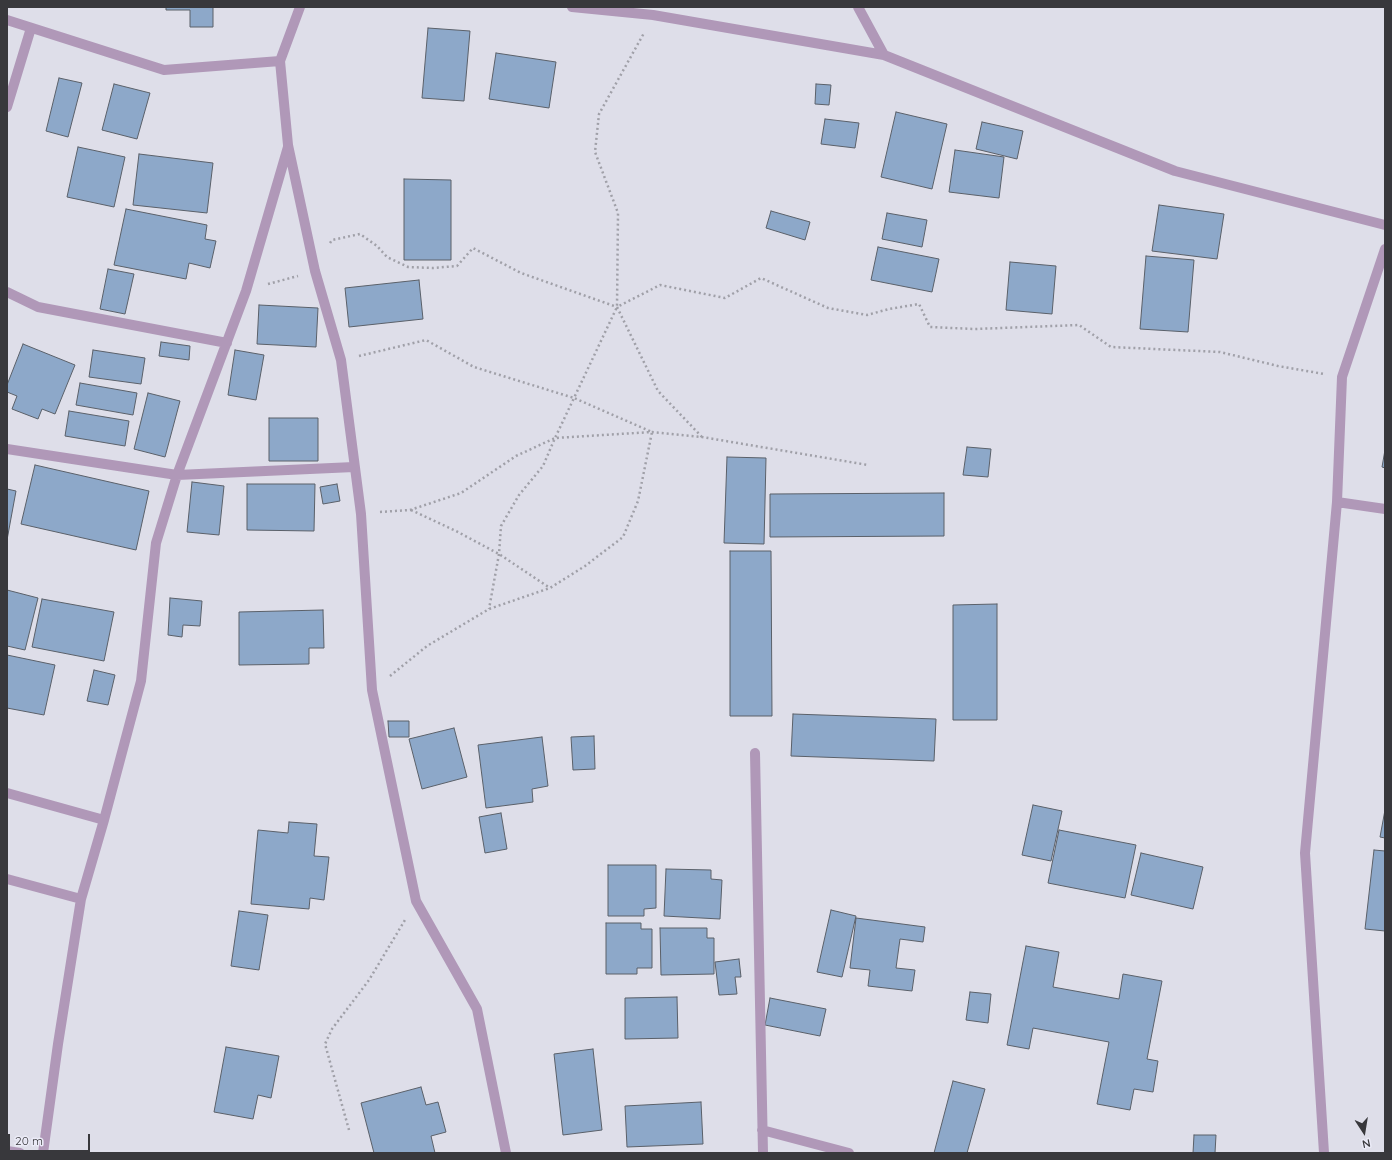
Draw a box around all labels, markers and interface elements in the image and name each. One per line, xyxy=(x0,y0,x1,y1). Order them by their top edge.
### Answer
north arrow xyxy=(1344,1112,1384,1152)
scale bar xyxy=(10,1126,92,1152)
text: 20 m xyxy=(15,1133,43,1148)
text: N xyxy=(1361,1136,1372,1151)

